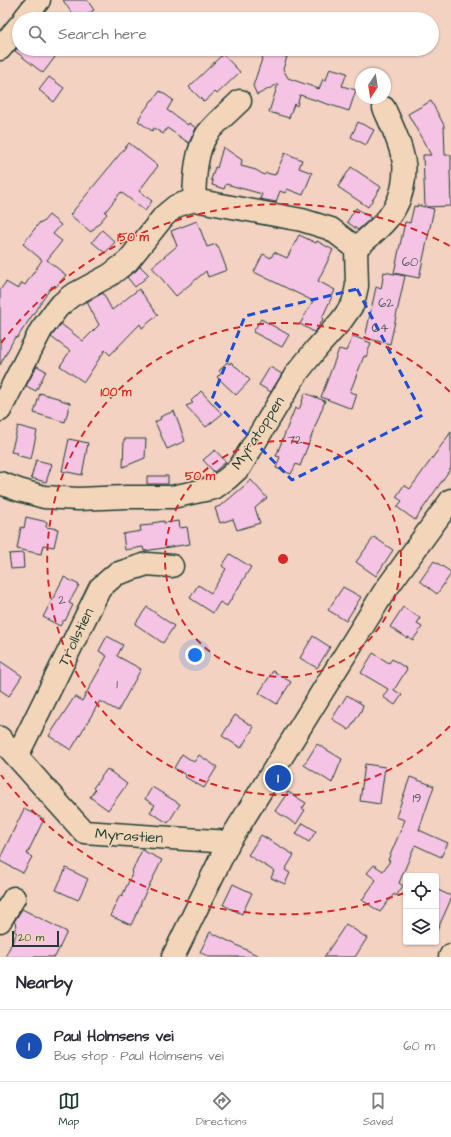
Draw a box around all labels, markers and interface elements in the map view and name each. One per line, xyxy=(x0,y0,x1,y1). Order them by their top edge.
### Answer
search box xyxy=(12,12,439,56)
icon: search xyxy=(26,23,48,45)
text: Search here xyxy=(58,24,147,45)
north arrow xyxy=(355,68,391,104)
text: 150 m xyxy=(117,229,150,246)
house number: 60 xyxy=(402,253,418,271)
house number: 62 xyxy=(378,294,394,312)
house number: 64 xyxy=(372,319,389,337)
text: 100 m xyxy=(101,384,132,401)
street label: Myratoppen xyxy=(226,392,291,474)
house number: 72 xyxy=(287,431,303,449)
text: 50 m xyxy=(185,468,216,485)
centre of rings xyxy=(276,552,290,566)
house number: 2 xyxy=(58,591,66,609)
street label: Trollstien xyxy=(53,604,99,670)
your location xyxy=(185,645,205,665)
house number: 1 xyxy=(116,675,118,693)
pin: 1 xyxy=(265,763,291,793)
house number: 19 xyxy=(412,789,422,807)
street label: Myrastien xyxy=(94,823,164,850)
map controls xyxy=(403,873,439,945)
button: locate xyxy=(403,873,439,909)
button: layers xyxy=(403,909,439,945)
scale bar xyxy=(12,929,59,948)
text: 20 m xyxy=(18,930,44,945)
text: Nearby xyxy=(16,971,73,995)
text: Paul Holmsens vei xyxy=(54,1026,174,1047)
text: 1 xyxy=(28,1037,30,1055)
text: 60 m xyxy=(403,1037,435,1055)
text: Bus stop · Paul Holmsens vei xyxy=(54,1047,224,1065)
tab: Map xyxy=(58,1090,80,1129)
tab: Directions xyxy=(196,1090,247,1129)
tab: Saved xyxy=(363,1090,393,1129)

